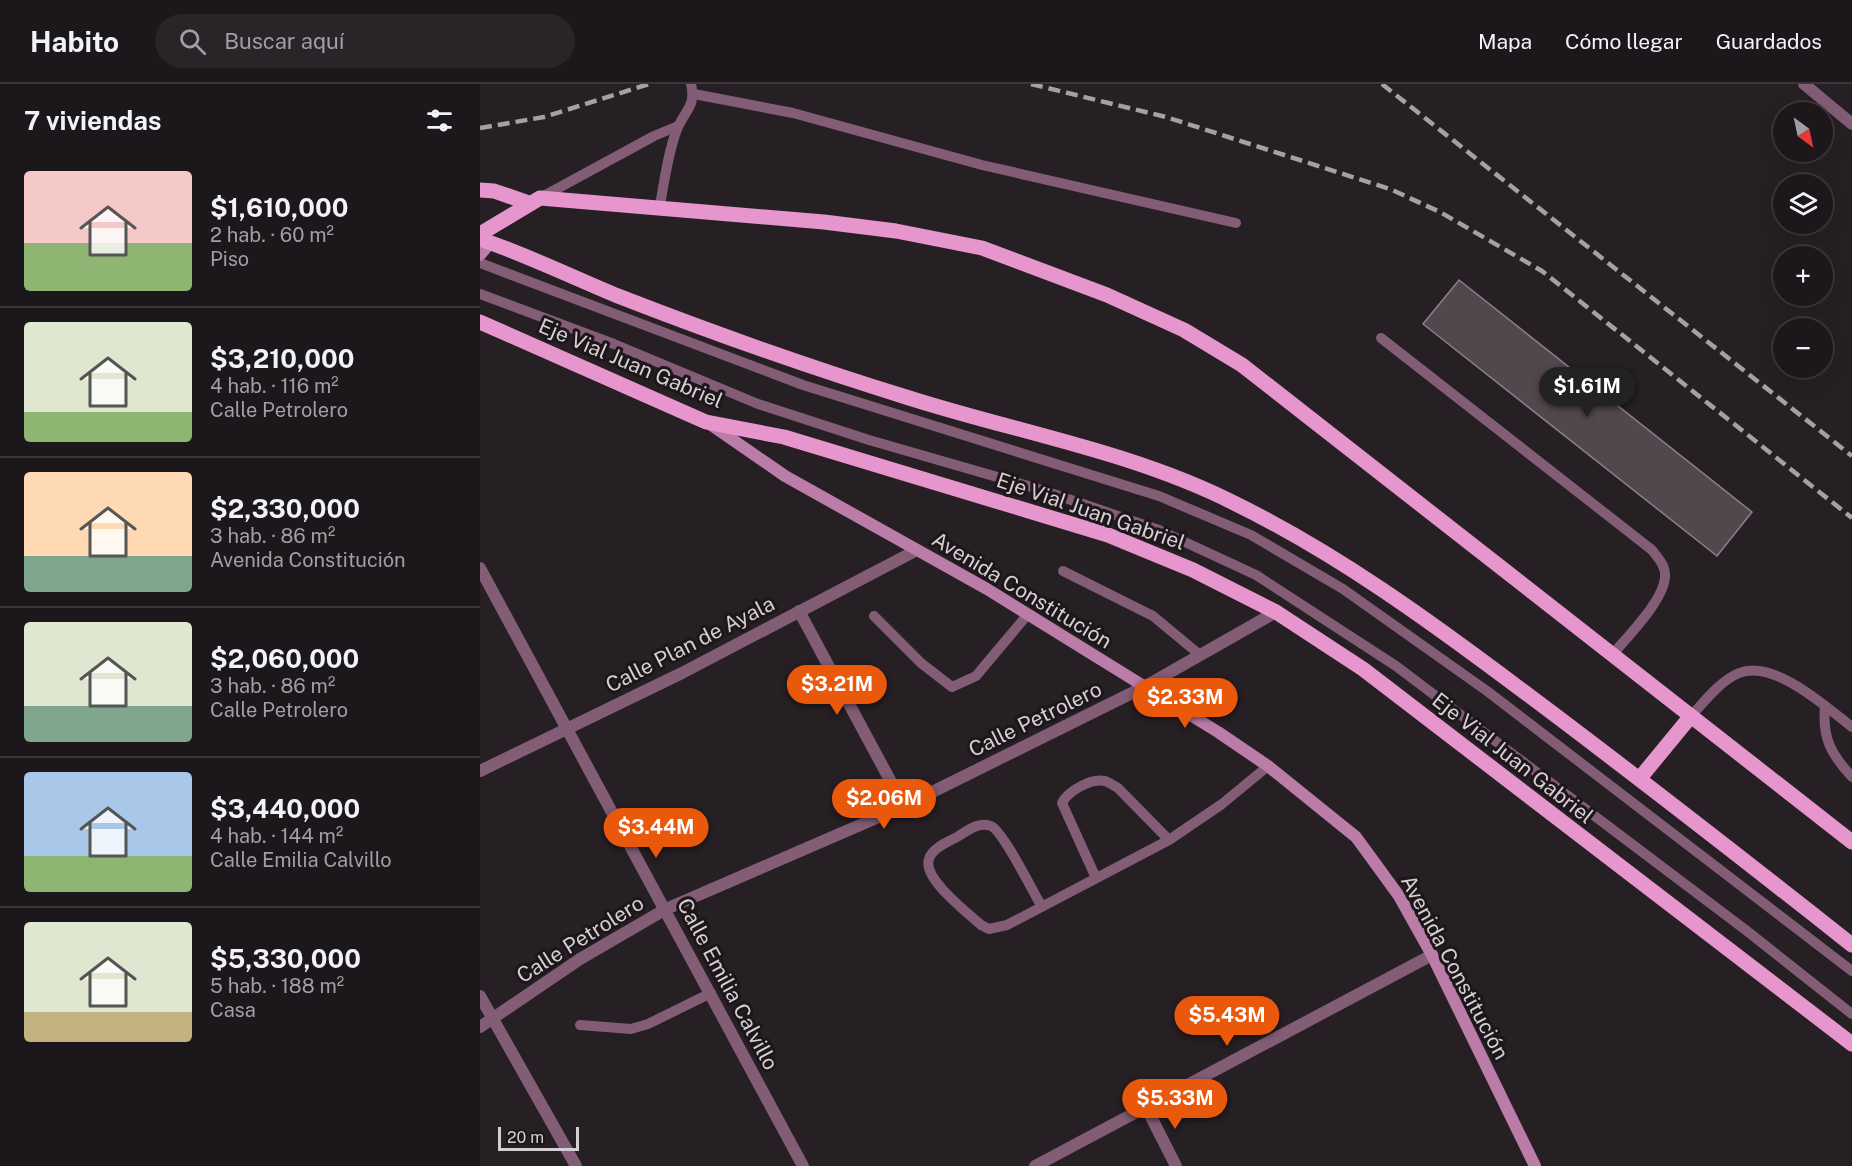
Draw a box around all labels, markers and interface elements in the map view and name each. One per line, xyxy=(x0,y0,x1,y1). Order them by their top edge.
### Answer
search box xyxy=(155,14,575,68)
text: Habito xyxy=(30,25,119,58)
icon: search xyxy=(176,25,209,58)
text: Buscar aquí xyxy=(224,28,344,54)
text: Mapa xyxy=(1478,29,1532,54)
text: Cómo llegar xyxy=(1565,29,1683,54)
text: Guardados xyxy=(1716,29,1822,54)
north arrow xyxy=(1773,102,1833,162)
map controls xyxy=(1773,102,1833,378)
icon: filters xyxy=(423,104,456,137)
text: 7 viviendas xyxy=(24,105,162,136)
button: layers xyxy=(1773,174,1833,234)
text: $1,610,000 xyxy=(210,192,348,223)
icon: home xyxy=(72,195,144,267)
text: 2 hab. · 60 m² xyxy=(210,223,334,247)
button: + xyxy=(1773,246,1833,306)
text: Piso xyxy=(210,247,249,271)
street label: Eje Vial Juan Gabriel xyxy=(535,313,727,413)
button: − xyxy=(1773,318,1833,378)
text: $3,210,000 xyxy=(210,343,354,374)
icon: home xyxy=(72,346,144,418)
pin: $1.61M xyxy=(1538,367,1636,418)
text: 4 hab. · 116 m² xyxy=(210,374,339,398)
text: $1.61M xyxy=(1553,374,1621,398)
text: Calle Petrolero xyxy=(210,398,348,422)
street label: Eje Vial Juan Gabriel xyxy=(993,467,1189,555)
text: $2,330,000 xyxy=(210,493,360,524)
icon: home xyxy=(72,496,144,568)
text: 3 hab. · 86 m² xyxy=(210,524,335,548)
street label: Avenida Constitución xyxy=(928,526,1116,654)
text: Avenida Constitución xyxy=(210,548,406,572)
street label: Calle Plan de Ayala xyxy=(601,591,779,697)
text: $2,060,000 xyxy=(210,643,359,674)
icon: home xyxy=(72,646,144,718)
pin: $3.21M xyxy=(788,665,886,716)
text: $3.21M xyxy=(801,672,873,696)
text: 3 hab. · 86 m² xyxy=(210,674,335,698)
street label: Calle Petrolero xyxy=(964,676,1106,762)
pin: $2.33M xyxy=(1136,678,1234,729)
text: $2.33M xyxy=(1147,685,1223,709)
street label: Eje Vial Juan Gabriel xyxy=(1427,687,1599,829)
text: Calle Petrolero xyxy=(210,698,348,722)
pin: $2.06M xyxy=(835,779,933,830)
text: $2.06M xyxy=(846,786,922,810)
text: $3,440,000 xyxy=(210,793,360,824)
icon: home xyxy=(72,796,144,868)
pin: $3.44M xyxy=(607,808,705,859)
text: $3.44M xyxy=(618,815,694,839)
text: 4 hab. · 144 m² xyxy=(210,824,343,848)
text: Calle Emilia Calvillo xyxy=(210,848,392,872)
street label: Avenida Constitución xyxy=(1396,871,1514,1063)
street label: Calle Petrolero xyxy=(512,890,648,988)
street label: Calle Emilia Calvillo xyxy=(672,894,784,1074)
text: $5,330,000 xyxy=(210,943,361,974)
icon: home xyxy=(72,946,144,1018)
text: 5 hab. · 188 m² xyxy=(210,974,344,998)
pin: $5.43M xyxy=(1178,996,1276,1047)
text: Casa xyxy=(210,998,256,1022)
text: $5.43M xyxy=(1188,1003,1266,1027)
pin: $5.33M xyxy=(1126,1079,1224,1130)
text: $5.33M xyxy=(1136,1086,1214,1110)
scale bar xyxy=(498,1124,579,1152)
text: 20 m xyxy=(507,1128,544,1147)

